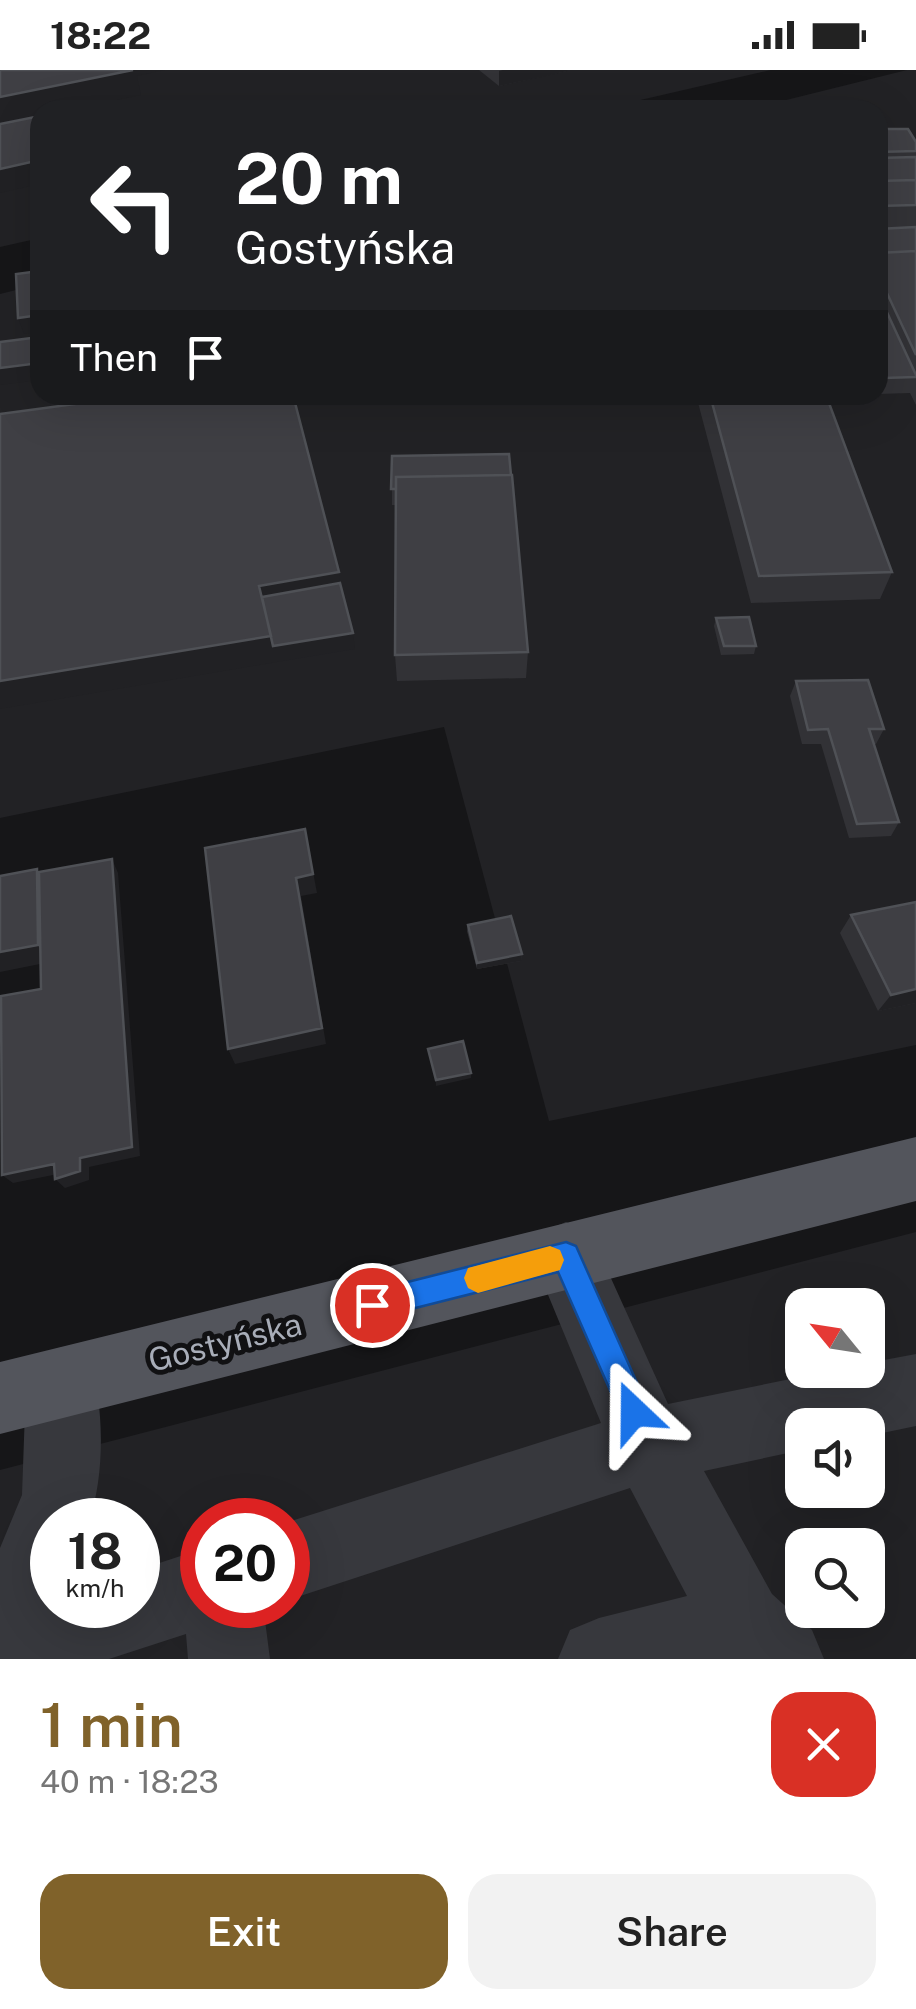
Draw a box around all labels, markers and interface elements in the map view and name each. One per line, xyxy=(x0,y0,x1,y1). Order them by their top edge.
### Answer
text: 18:22 xyxy=(50,13,151,58)
text: 20 m xyxy=(235,137,403,220)
icon: left xyxy=(70,140,200,270)
text: Gostyńska xyxy=(235,221,455,274)
icon: arrive xyxy=(178,330,233,385)
text: Then xyxy=(70,335,158,380)
pin xyxy=(330,1263,415,1348)
icon: arrive xyxy=(345,1278,400,1333)
north arrow xyxy=(785,1288,885,1388)
map controls xyxy=(785,1288,885,1628)
street label: Gostyńska xyxy=(145,1305,305,1379)
position arrow xyxy=(582,1360,686,1464)
button: sound xyxy=(785,1408,885,1508)
speed limit sign: 20 xyxy=(180,1498,310,1628)
text: 18 xyxy=(68,1521,122,1580)
button: search xyxy=(785,1528,885,1628)
text: km/h xyxy=(66,1573,124,1603)
text: 1 min xyxy=(40,1690,183,1761)
button: close xyxy=(771,1692,876,1797)
text: 40 m · 18:23 xyxy=(40,1763,219,1800)
button: Exit xyxy=(40,1874,448,1989)
button: Share xyxy=(468,1874,876,1989)

